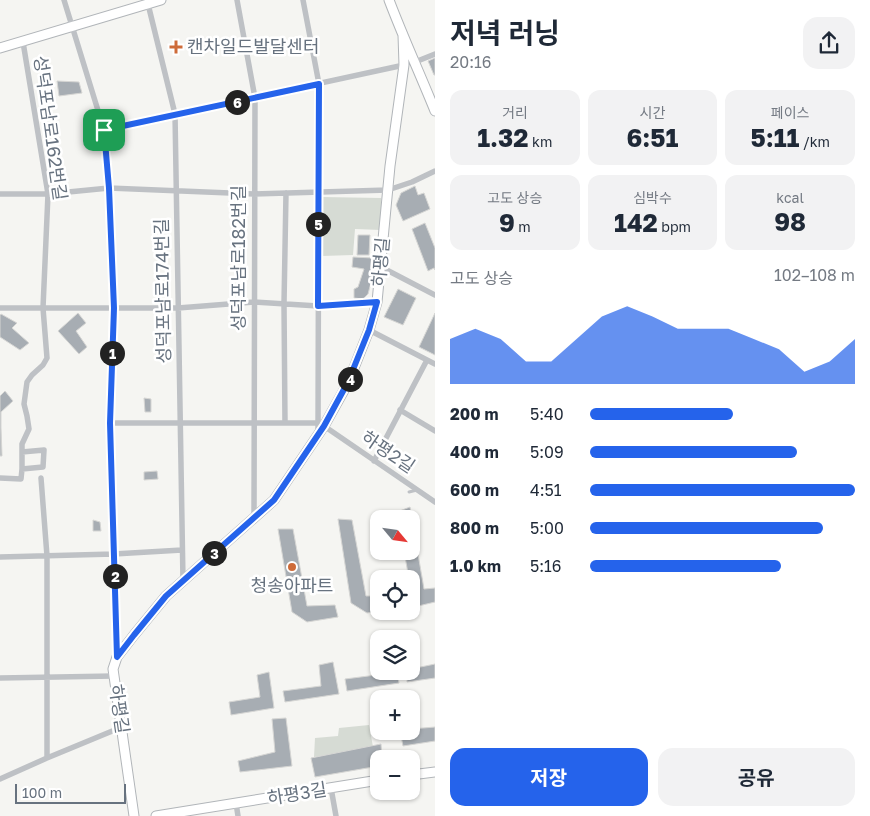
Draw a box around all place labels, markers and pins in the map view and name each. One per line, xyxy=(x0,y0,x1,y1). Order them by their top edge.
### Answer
place label: 캔차일드발달센터 xyxy=(187,35,319,57)
marker: 캔차일드발달센터 xyxy=(169,40,183,54)
pin: 6 xyxy=(224,90,250,114)
pin xyxy=(83,109,125,151)
pin: 5 xyxy=(306,212,330,236)
pin: 1 xyxy=(100,340,124,366)
pin: 4 xyxy=(338,366,362,392)
pin: 3 xyxy=(202,540,226,566)
marker: 청송아파트 xyxy=(286,561,298,573)
pin: 2 xyxy=(102,564,128,588)
place label: 청송아파트 xyxy=(251,574,333,596)

